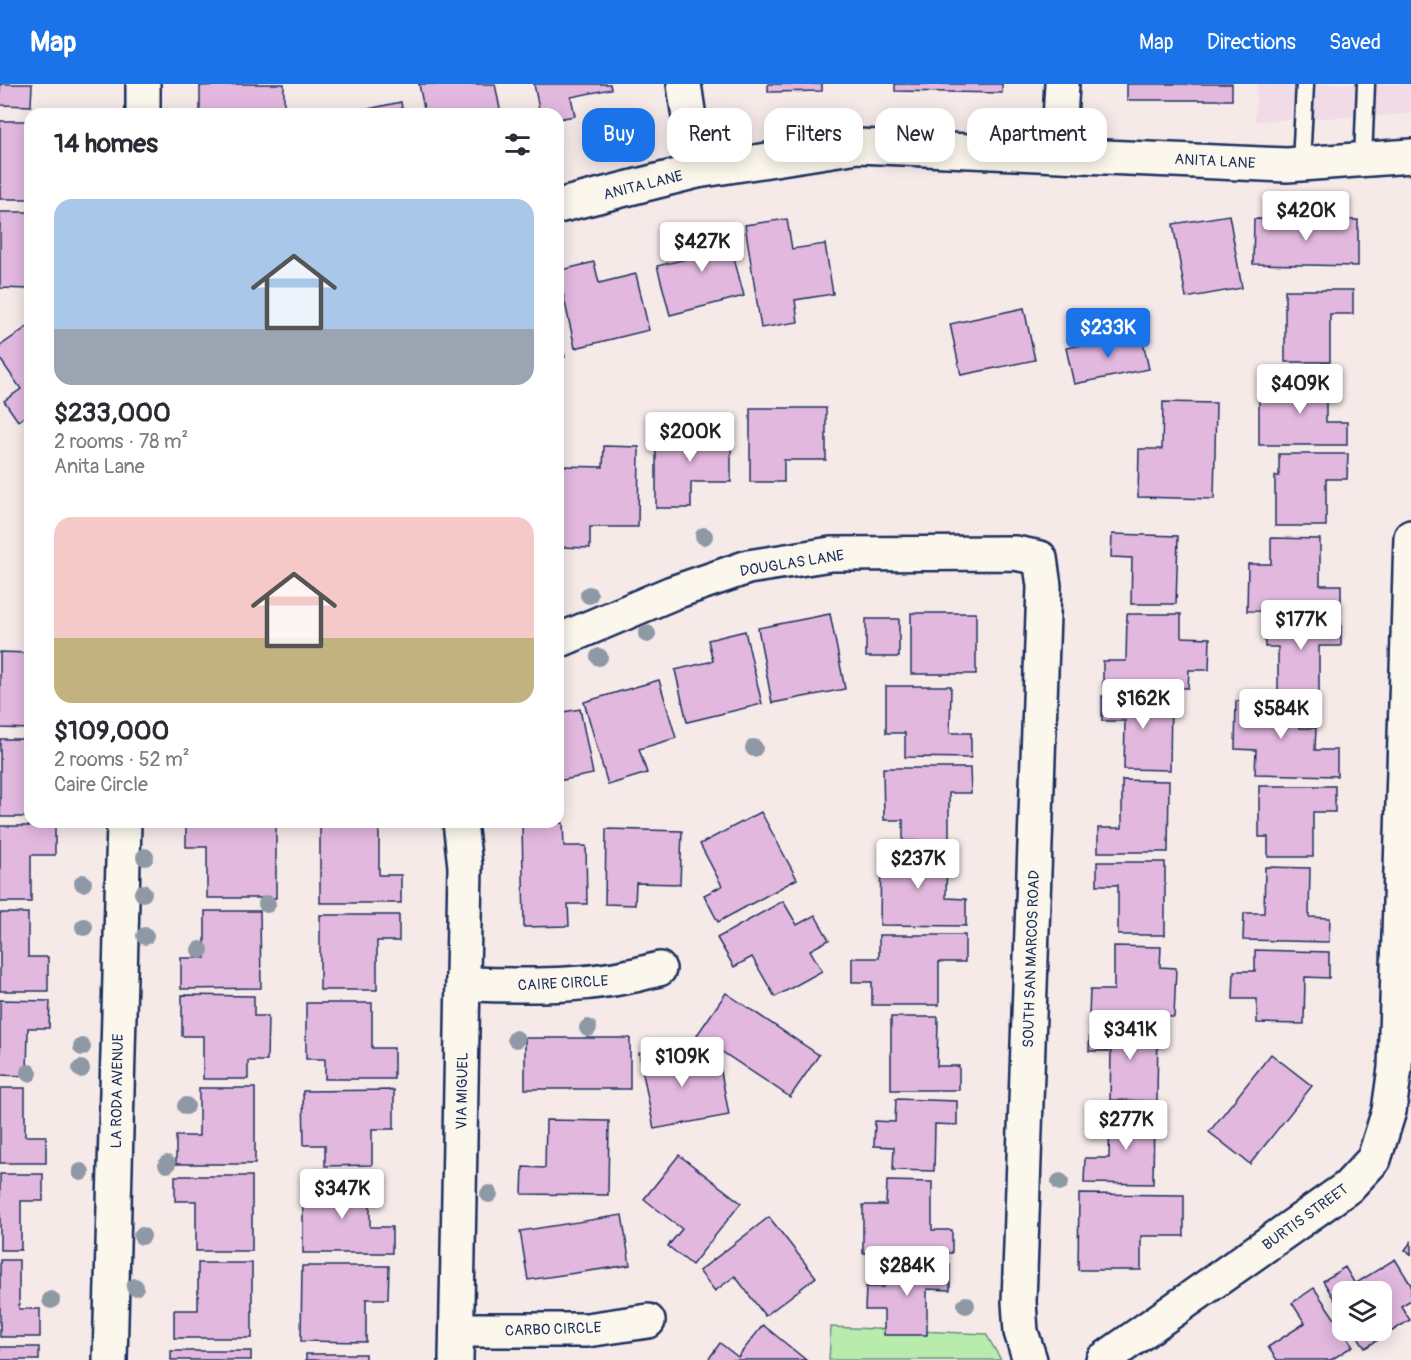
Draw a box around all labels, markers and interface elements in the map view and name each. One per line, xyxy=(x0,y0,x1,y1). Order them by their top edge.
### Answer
text: Map xyxy=(30,25,76,60)
text: Map xyxy=(1139,29,1174,56)
text: Directions xyxy=(1207,29,1296,56)
text: Saved xyxy=(1329,29,1381,56)
chip: Buy xyxy=(582,108,655,162)
chip: Rent xyxy=(667,108,752,162)
chip: Filters xyxy=(764,108,863,162)
chip: New xyxy=(875,108,955,162)
chip: Apartment xyxy=(967,108,1107,162)
text: 14 homes xyxy=(54,128,158,160)
icon: filters xyxy=(501,128,534,161)
street label: ANITA LANE xyxy=(1174,150,1256,173)
street label: ANITA LANE xyxy=(601,166,685,205)
pin: $420K xyxy=(1264,191,1348,242)
text: $420K xyxy=(1276,198,1336,223)
pin: $427K xyxy=(660,222,744,273)
text: $427K xyxy=(674,229,730,254)
icon: home xyxy=(240,238,348,346)
pin: $233K xyxy=(1066,308,1150,359)
text: $233K xyxy=(1080,315,1136,340)
pin: $409K xyxy=(1258,364,1342,415)
text: $409K xyxy=(1271,371,1329,396)
text: $233,000 xyxy=(54,397,171,429)
pin: $200K xyxy=(648,412,732,463)
text: $200K xyxy=(659,419,721,444)
text: 2 rooms · 78 m² xyxy=(54,429,188,454)
text: Anita Lane xyxy=(54,454,145,479)
street label: DOUGLAS LANE xyxy=(739,546,846,581)
icon: home xyxy=(240,556,348,664)
pin: $177K xyxy=(1259,600,1343,651)
text: $177K xyxy=(1275,607,1327,632)
pin: $162K xyxy=(1101,679,1185,730)
text: $162K xyxy=(1116,686,1170,711)
pin: $584K xyxy=(1239,689,1323,740)
text: $584K xyxy=(1253,696,1309,721)
text: $109,000 xyxy=(54,715,169,747)
text: 2 rooms · 52 m² xyxy=(54,747,190,772)
text: Caire Circle xyxy=(54,772,148,797)
pin: $237K xyxy=(876,839,960,890)
text: $237K xyxy=(890,846,946,871)
street label: SOUTH SAN MARCOS ROAD xyxy=(1019,870,1044,1048)
street label: CAIRE CIRCLE xyxy=(517,972,609,995)
pin: $341K xyxy=(1088,1010,1172,1061)
text: $341K xyxy=(1103,1017,1157,1042)
street label: LA RODA AVENUE xyxy=(107,1033,128,1149)
pin: $109K xyxy=(640,1037,724,1088)
text: $109K xyxy=(655,1044,709,1069)
street label: VIA MIGUEL xyxy=(452,1052,473,1130)
pin: $277K xyxy=(1084,1100,1168,1151)
text: $277K xyxy=(1098,1107,1154,1132)
pin: $347K xyxy=(300,1169,384,1220)
text: $347K xyxy=(314,1176,370,1201)
street label: BURTIS STREET xyxy=(1259,1180,1352,1255)
pin: $284K xyxy=(865,1246,949,1297)
text: $284K xyxy=(879,1253,935,1278)
map controls xyxy=(1332,1281,1392,1341)
button: layers xyxy=(1332,1281,1392,1341)
street label: CARBO CIRCLE xyxy=(504,1318,602,1341)

